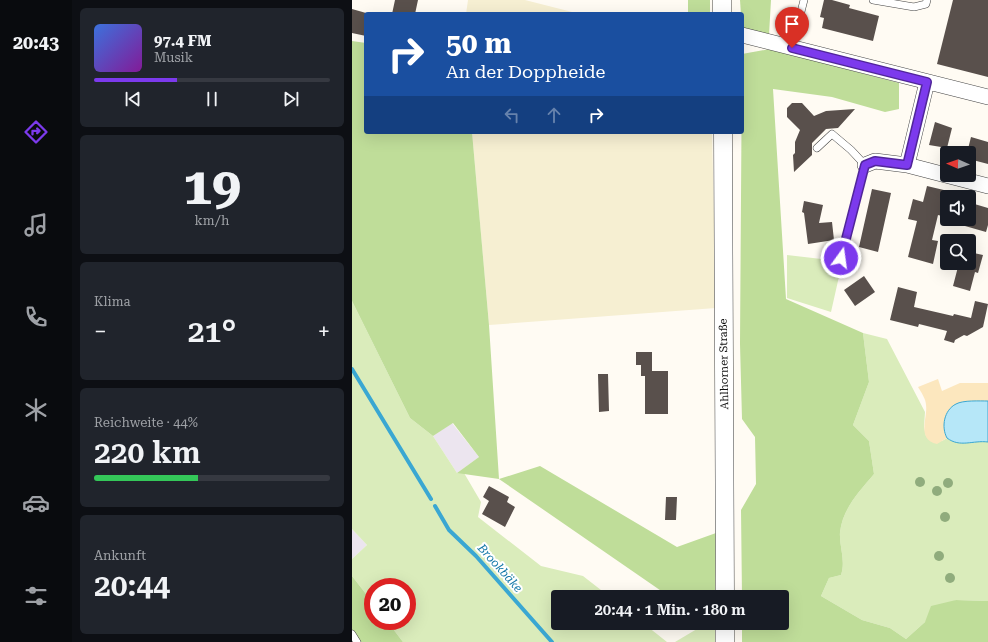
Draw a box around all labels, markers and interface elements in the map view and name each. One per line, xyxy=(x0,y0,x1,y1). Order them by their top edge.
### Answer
pin xyxy=(775,7.0,809,48)
icon: arrive xyxy=(781,13,803,35)
text: 50 m xyxy=(446,27,511,60)
icon: right xyxy=(380,28,432,80)
text: 20:43 xyxy=(13,32,59,53)
text: 97.4 FM xyxy=(154,32,211,50)
text: Musik xyxy=(154,50,193,65)
text: An der Doppheide xyxy=(446,61,605,82)
icon: previous xyxy=(122,88,144,110)
icon: pause xyxy=(201,88,223,110)
icon: next xyxy=(280,88,302,110)
icon: left xyxy=(501,104,523,126)
icon: ahead xyxy=(543,104,565,126)
icon: right xyxy=(585,104,607,126)
icon: directions xyxy=(22,118,50,146)
north arrow xyxy=(940,146,976,182)
map controls xyxy=(940,146,976,270)
text: 19 xyxy=(183,156,241,217)
button: sound xyxy=(940,190,976,226)
icon: music xyxy=(22,211,50,239)
text: km/h xyxy=(195,213,229,228)
button: search xyxy=(940,234,976,270)
position arrow xyxy=(820,237,862,279)
text: Klima xyxy=(94,294,131,309)
icon: phone xyxy=(22,303,50,331)
text: 21° xyxy=(188,314,236,349)
street label: Ahlhorner Straße xyxy=(717,318,731,410)
text: − xyxy=(94,319,106,344)
text: + xyxy=(318,319,330,344)
icon: climate xyxy=(22,396,50,424)
text: Reichweite · 44% xyxy=(94,415,198,430)
text: 220 km xyxy=(94,435,201,470)
icon: car xyxy=(22,489,50,517)
water label: Brookbäke xyxy=(474,540,525,595)
text: Ankunft xyxy=(94,548,146,563)
text: 20:44 xyxy=(94,568,170,603)
speed limit sign: 20 xyxy=(364,578,416,630)
icon: filters xyxy=(22,582,50,610)
text: 20:44 · 1 Min. · 180 m xyxy=(594,601,746,619)

